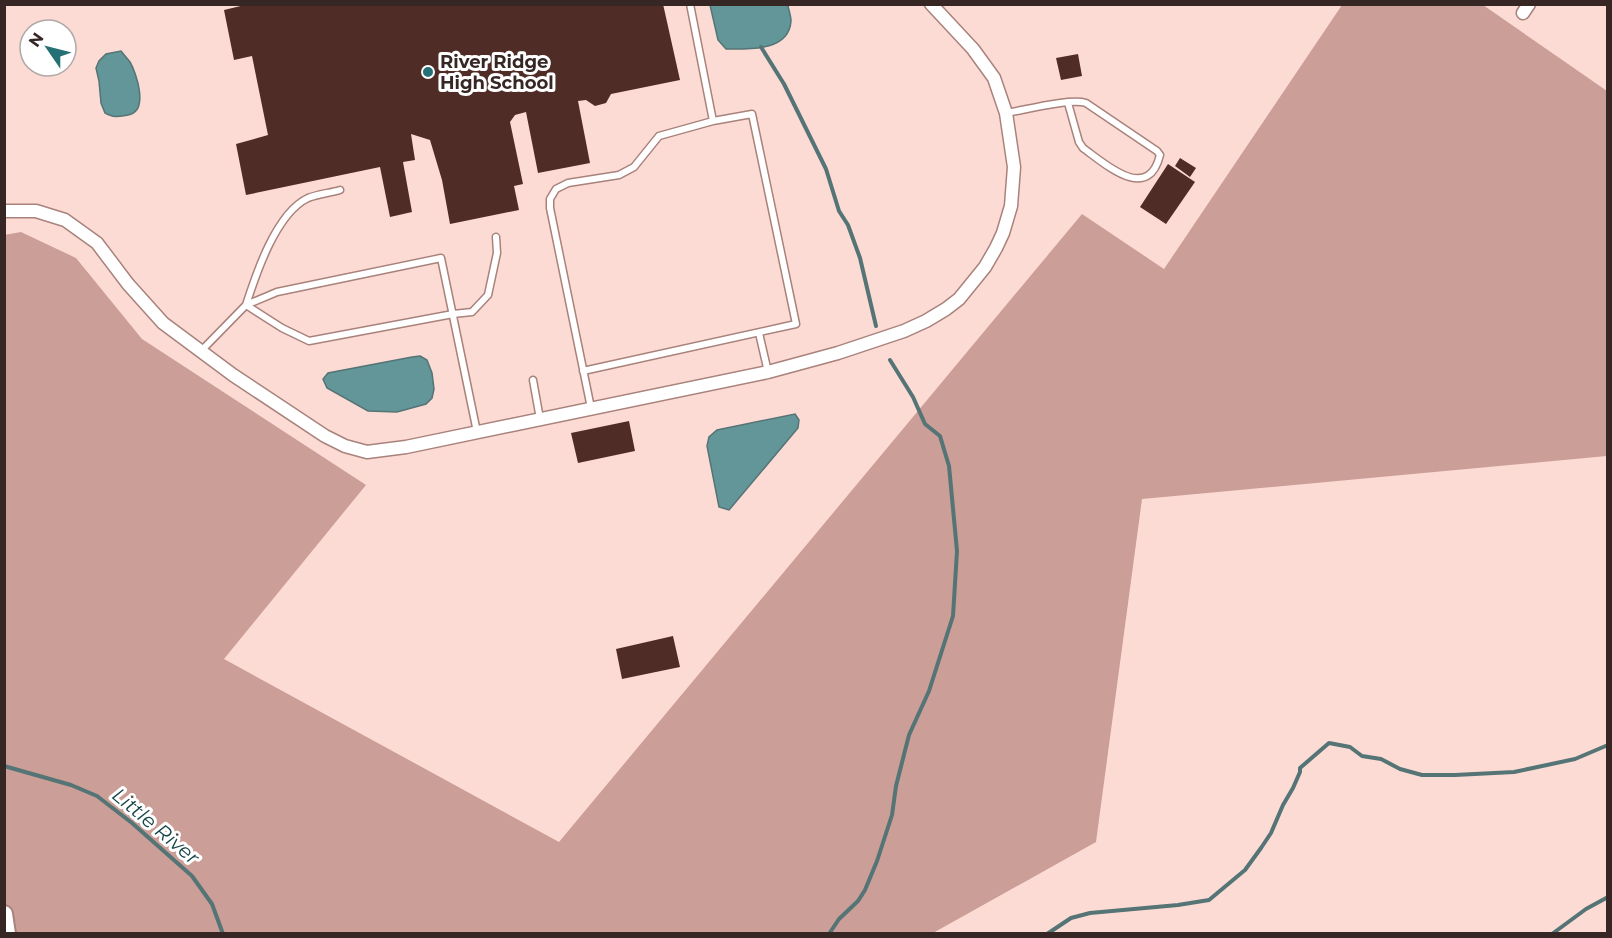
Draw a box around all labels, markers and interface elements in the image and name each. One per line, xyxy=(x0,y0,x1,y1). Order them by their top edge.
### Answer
north arrow xyxy=(18,18,78,78)
text: N xyxy=(25,29,48,50)
place label: River Ridge High School xyxy=(440,51,554,94)
marker: River Ridge High School xyxy=(421,65,435,79)
water label: Little River xyxy=(108,783,205,870)

